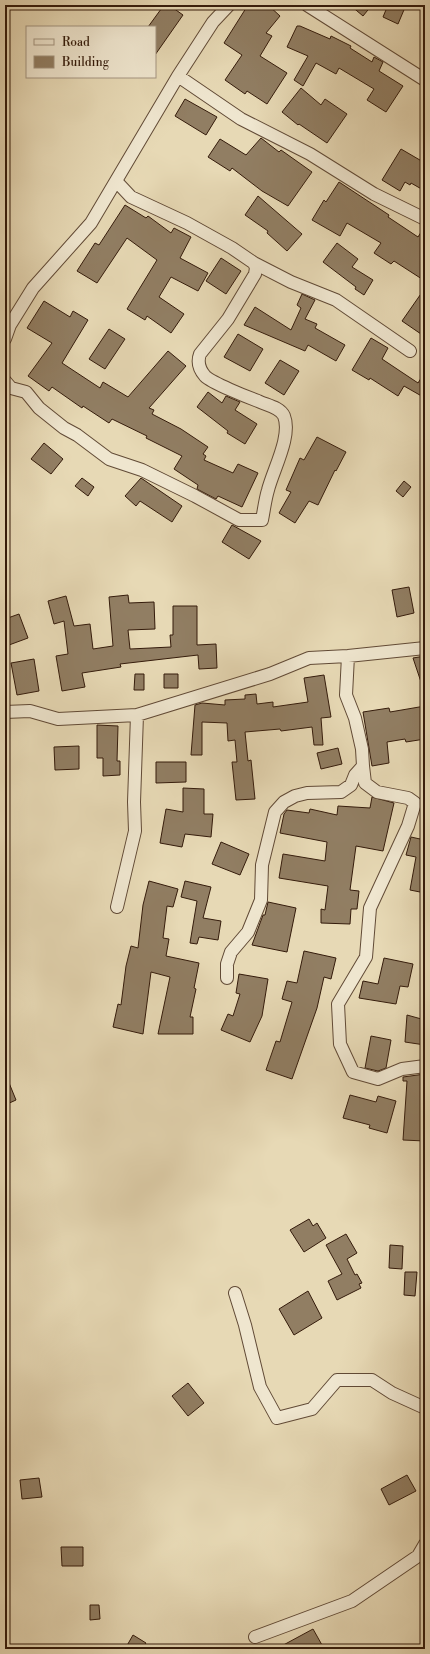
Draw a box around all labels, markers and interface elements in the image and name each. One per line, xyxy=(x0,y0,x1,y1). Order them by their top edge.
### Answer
legend xyxy=(26,26,156,78)
text: Road xyxy=(62,35,90,50)
text: Building xyxy=(61,55,110,70)

